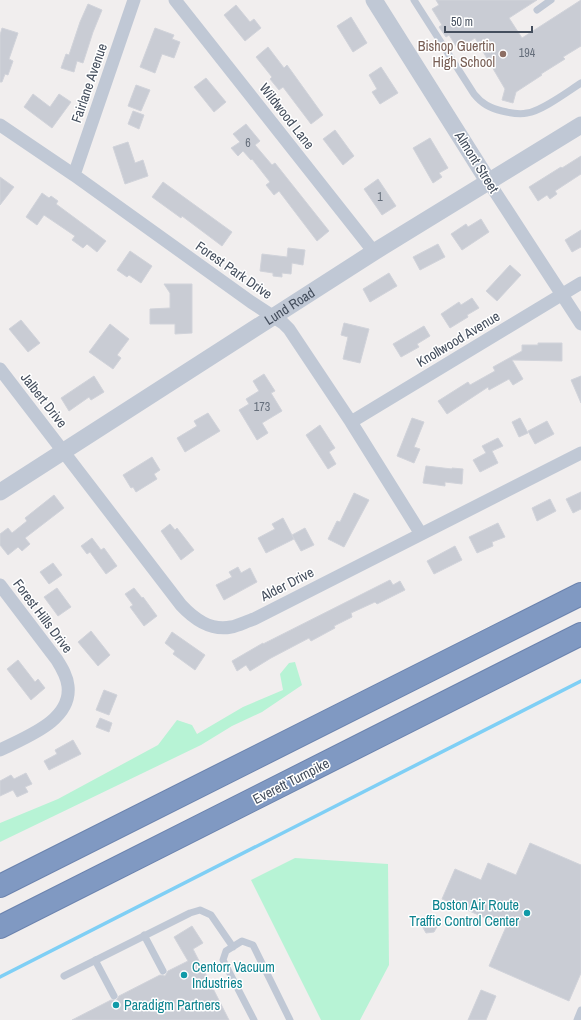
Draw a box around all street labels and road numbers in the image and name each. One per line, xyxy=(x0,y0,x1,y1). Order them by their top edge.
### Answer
street label: Fairlane Avenue xyxy=(67,41,111,125)
street label: Wildwood Lane xyxy=(256,79,318,153)
street label: Almont Street xyxy=(450,127,503,196)
street label: Forest Park Drive xyxy=(192,237,276,303)
street label: Lund Road xyxy=(261,283,318,329)
street label: Knollwood Avenue xyxy=(413,307,503,371)
street label: Jalbert Drive xyxy=(17,369,71,431)
street label: Alder Drive xyxy=(256,563,317,606)
street label: Forest Hills Drive xyxy=(9,575,77,657)
street label: Everett Turnpike xyxy=(250,754,332,808)

